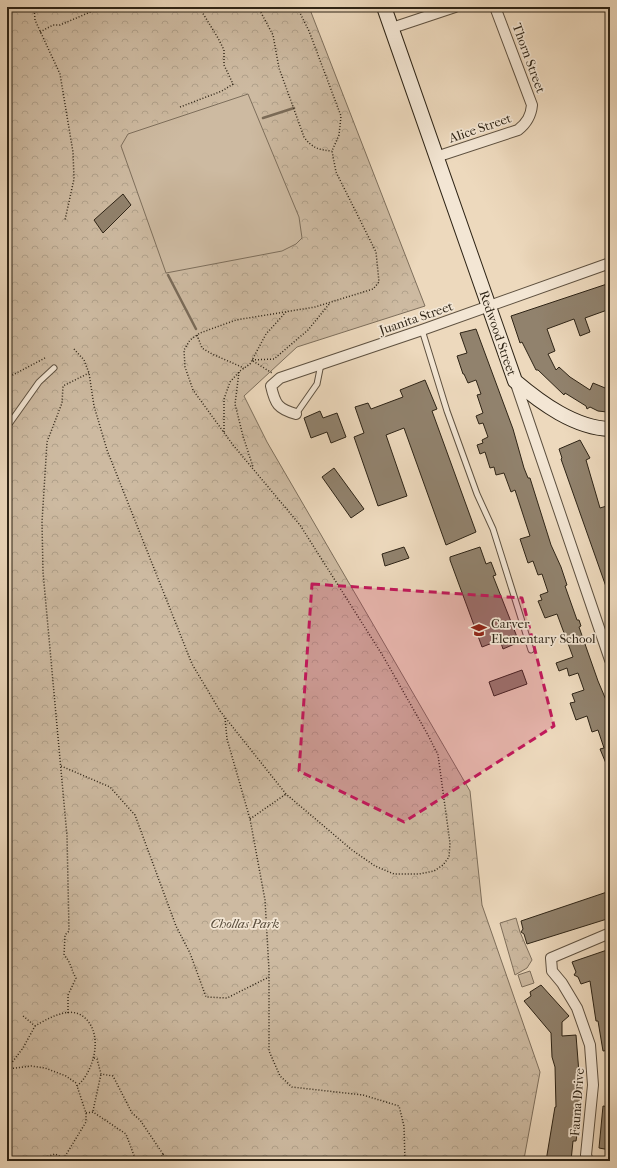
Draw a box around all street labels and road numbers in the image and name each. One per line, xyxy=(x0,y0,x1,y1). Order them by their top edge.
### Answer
street label: Thorn Street xyxy=(509,21,549,95)
street label: Alice Street xyxy=(446,110,514,146)
street label: Redwood Street xyxy=(476,288,520,378)
street label: Juanita Street xyxy=(376,298,455,338)
street label: Fauna Drive xyxy=(567,1067,587,1137)

